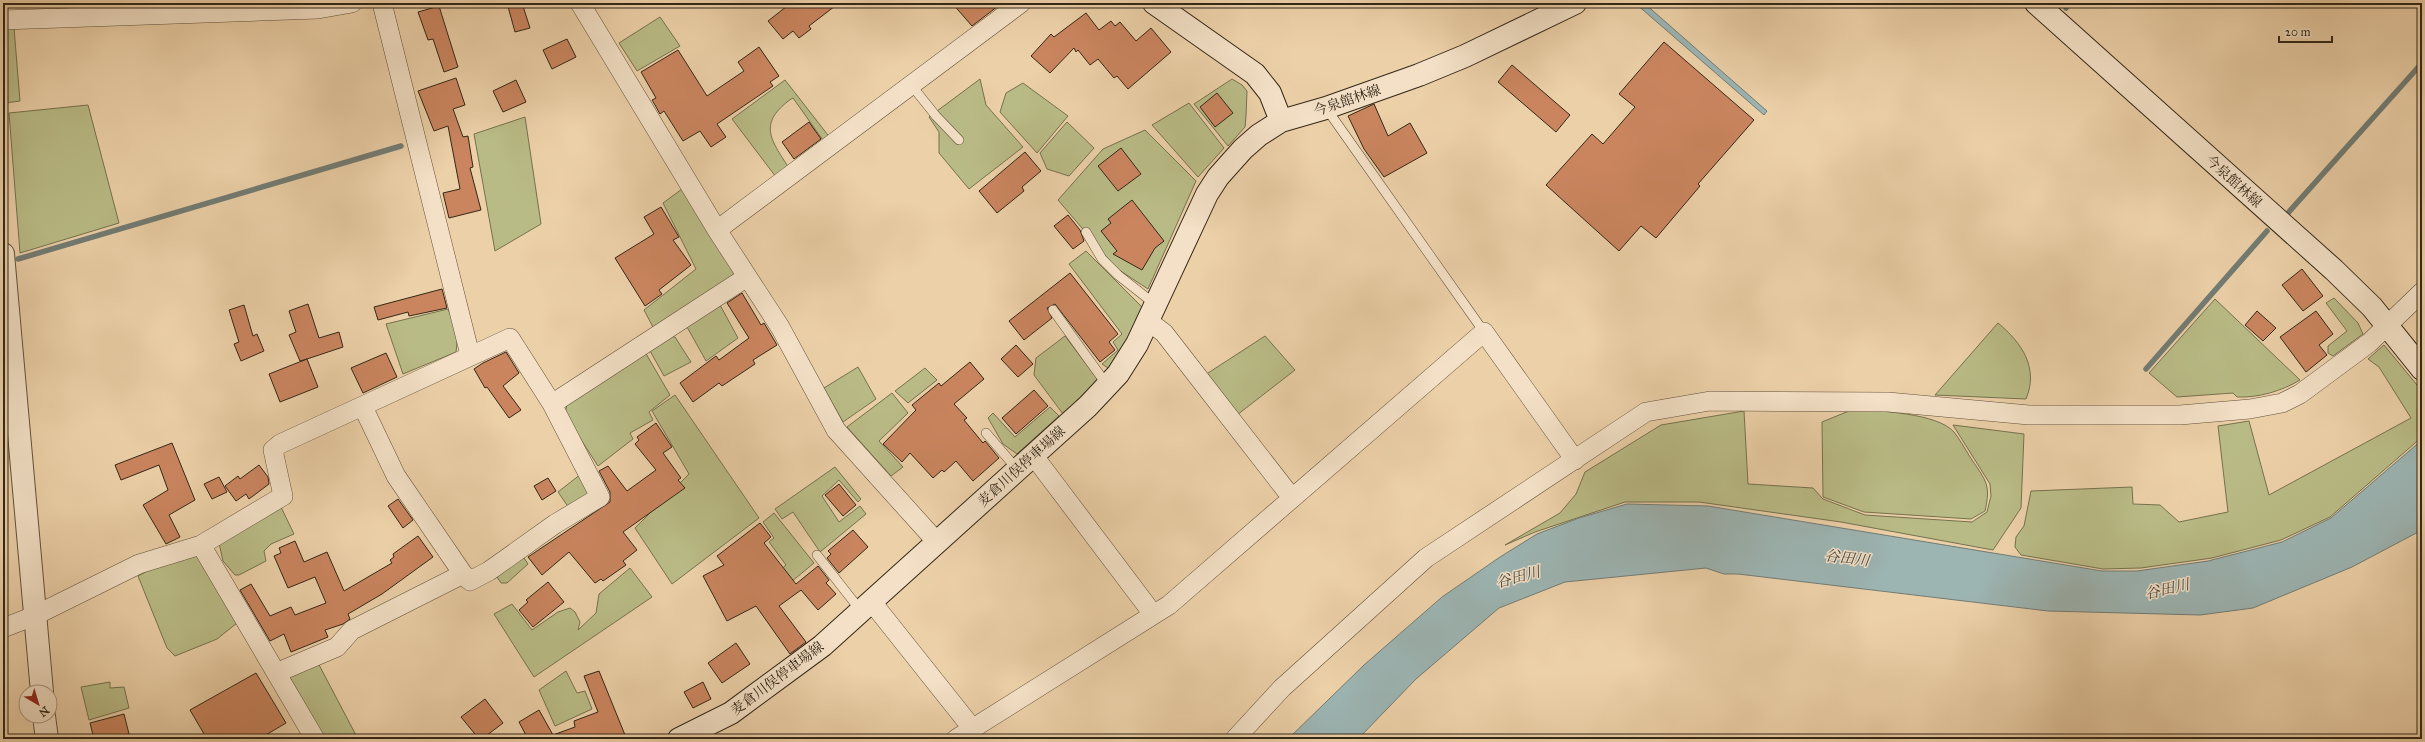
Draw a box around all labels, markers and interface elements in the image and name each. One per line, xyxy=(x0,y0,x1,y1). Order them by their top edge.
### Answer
scale bar xyxy=(2279,18,2332,44)
text: 20 m xyxy=(2285,25,2311,39)
street label: 今泉館林線 xyxy=(1311,81,1383,120)
street label: 今泉館林線 xyxy=(2202,152,2265,211)
street label: 麦倉川俣停車場線 xyxy=(974,423,1069,510)
water label: 谷田川 xyxy=(1824,546,1872,570)
water label: 谷田川 xyxy=(1494,562,1544,592)
water label: 谷田川 xyxy=(2143,575,2193,603)
street label: 麦倉川俣停車場線 xyxy=(727,638,827,719)
north arrow xyxy=(18,684,58,724)
text: N xyxy=(36,703,52,720)

